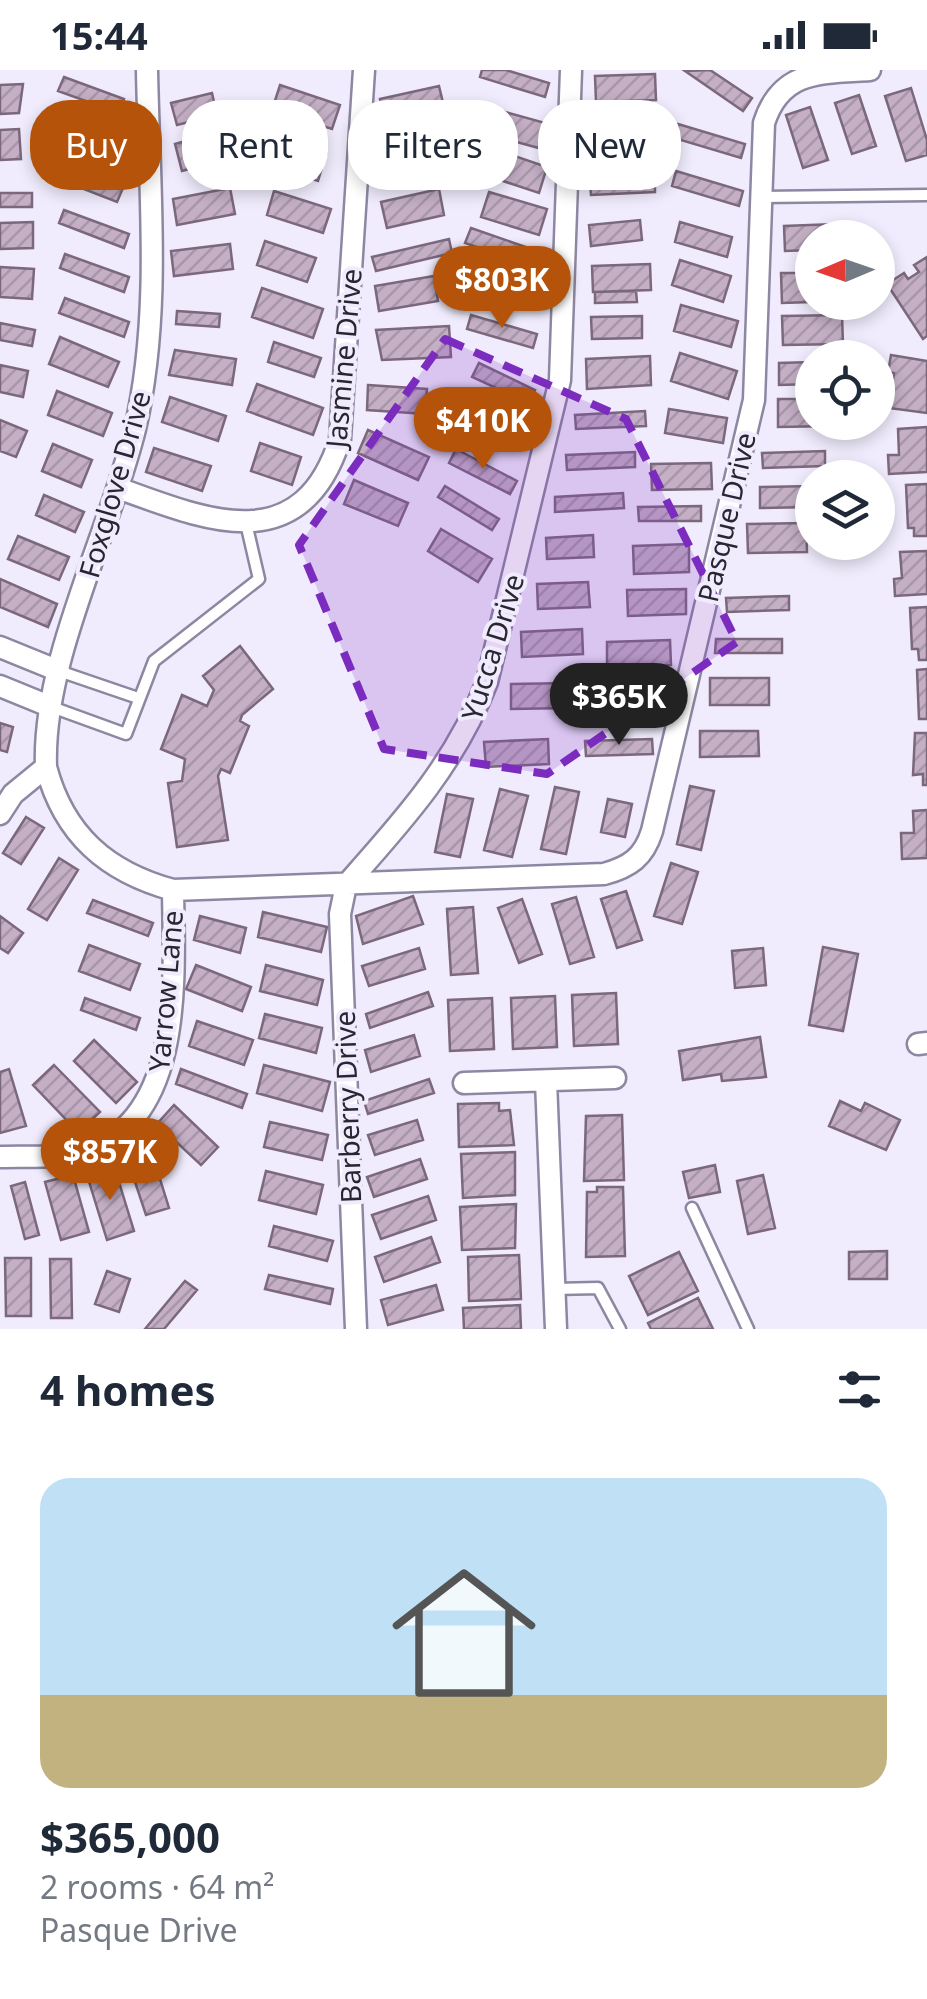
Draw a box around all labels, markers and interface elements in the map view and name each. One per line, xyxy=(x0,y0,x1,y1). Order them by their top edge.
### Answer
text: 15:44 xyxy=(50,9,148,61)
chip: Buy xyxy=(30,100,162,190)
chip: Rent xyxy=(182,100,328,190)
chip: Filters xyxy=(348,100,518,190)
chip: New xyxy=(538,100,681,190)
north arrow xyxy=(795,220,895,320)
map controls xyxy=(795,220,895,560)
pin: $803K xyxy=(432,246,572,331)
text: $803K xyxy=(455,257,549,300)
street label: Jasmine Drive xyxy=(316,267,370,452)
button: locate xyxy=(795,340,895,440)
street label: Foxglove Drive xyxy=(69,386,159,582)
pin: $410K xyxy=(413,387,553,472)
text: $410K xyxy=(436,398,530,441)
street label: Pasque Drive xyxy=(688,428,764,606)
button: layers xyxy=(795,460,895,560)
street label: Yucca Drive xyxy=(452,569,532,725)
pin: $365K xyxy=(549,663,689,748)
text: $365K xyxy=(572,674,666,717)
street label: Yarrow Lane xyxy=(139,909,191,1073)
street label: Barberry Drive xyxy=(325,1010,369,1204)
pin: $857K xyxy=(40,1118,180,1203)
text: $857K xyxy=(63,1129,157,1172)
text: 4 homes xyxy=(40,1361,216,1418)
icon: filters xyxy=(832,1362,887,1417)
icon: home xyxy=(374,1543,554,1723)
text: $365,000 xyxy=(40,1808,220,1865)
text: 2 rooms · 64 m² xyxy=(40,1865,274,1908)
text: Pasque Drive xyxy=(40,1908,238,1951)

